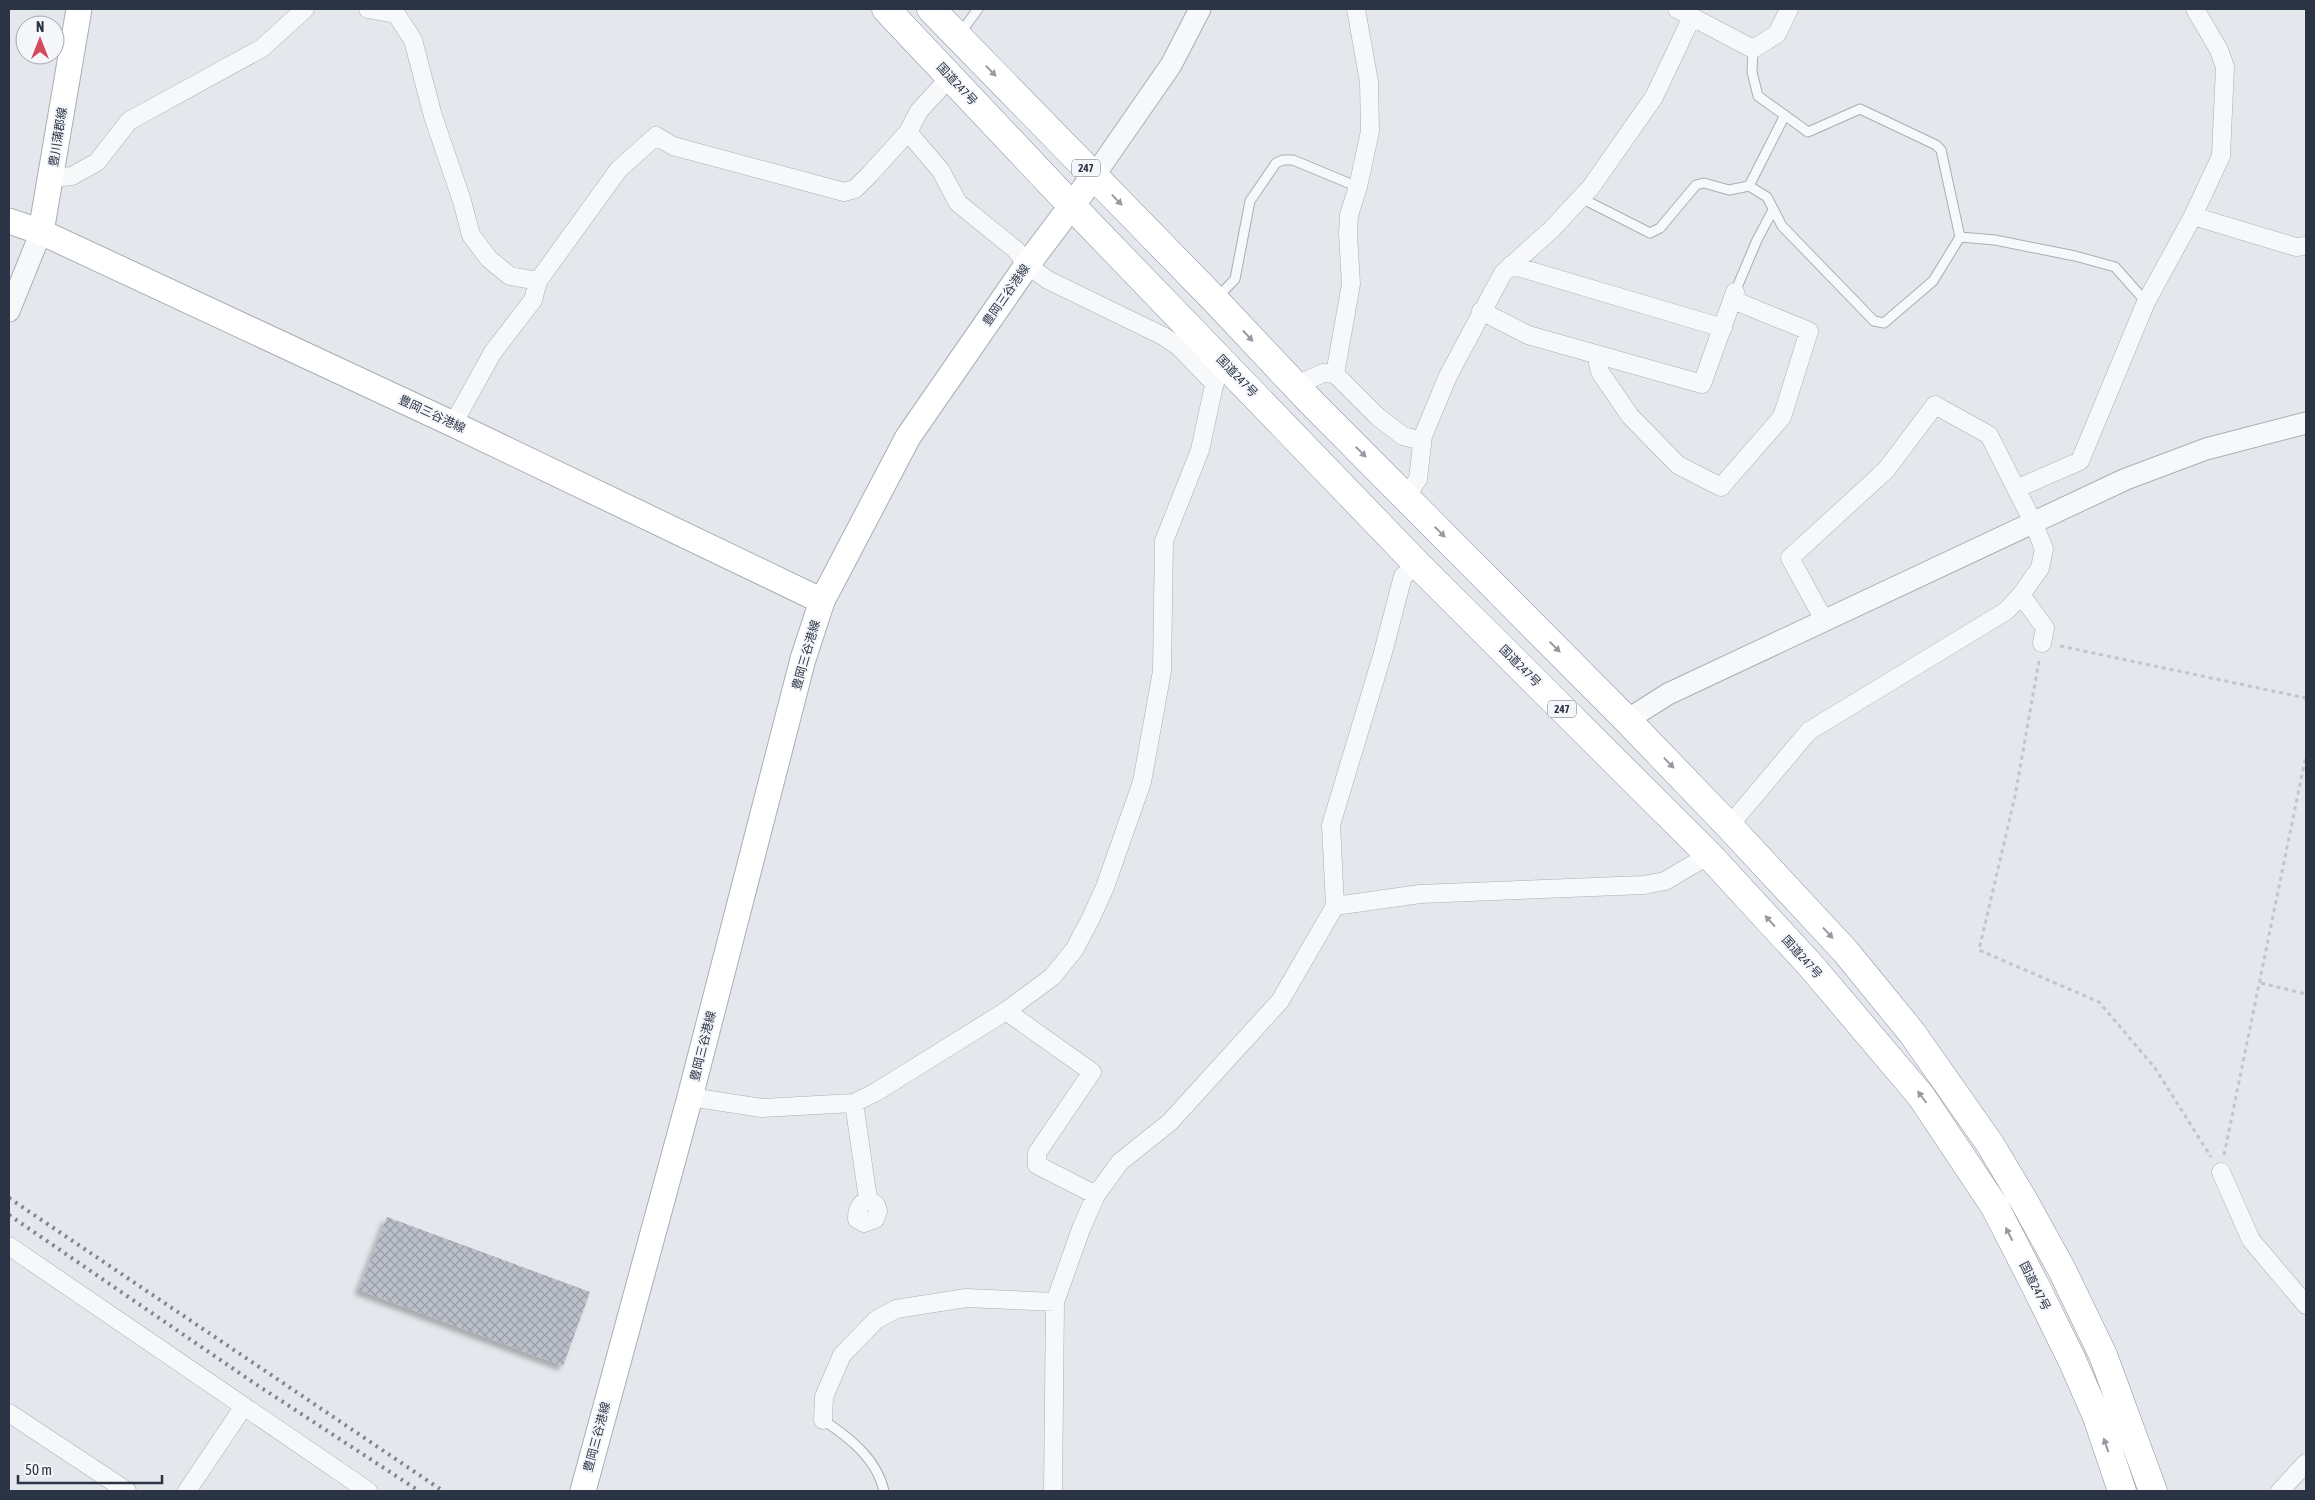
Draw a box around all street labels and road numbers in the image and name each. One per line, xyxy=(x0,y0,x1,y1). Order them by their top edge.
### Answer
street label: 国道247号 xyxy=(934,60,980,108)
street label: 豊川蒲郡線 xyxy=(46,106,70,168)
road number: 247 xyxy=(1072,160,1100,177)
street label: 豊岡三谷港線 xyxy=(980,261,1032,329)
street label: 国道247号 xyxy=(1214,352,1260,400)
street label: 豊岡三谷港線 xyxy=(396,392,468,436)
street label: 豊岡三谷港線 xyxy=(789,618,823,692)
street label: 国道247号 xyxy=(1496,642,1544,690)
road number: 247 xyxy=(1548,701,1576,718)
street label: 国道247号 xyxy=(1779,933,1825,981)
street label: 豊岡三谷港線 xyxy=(687,1009,719,1083)
street label: 国道247号 xyxy=(2017,1259,2053,1313)
street label: 豊岡三谷港線 xyxy=(581,1400,613,1474)

